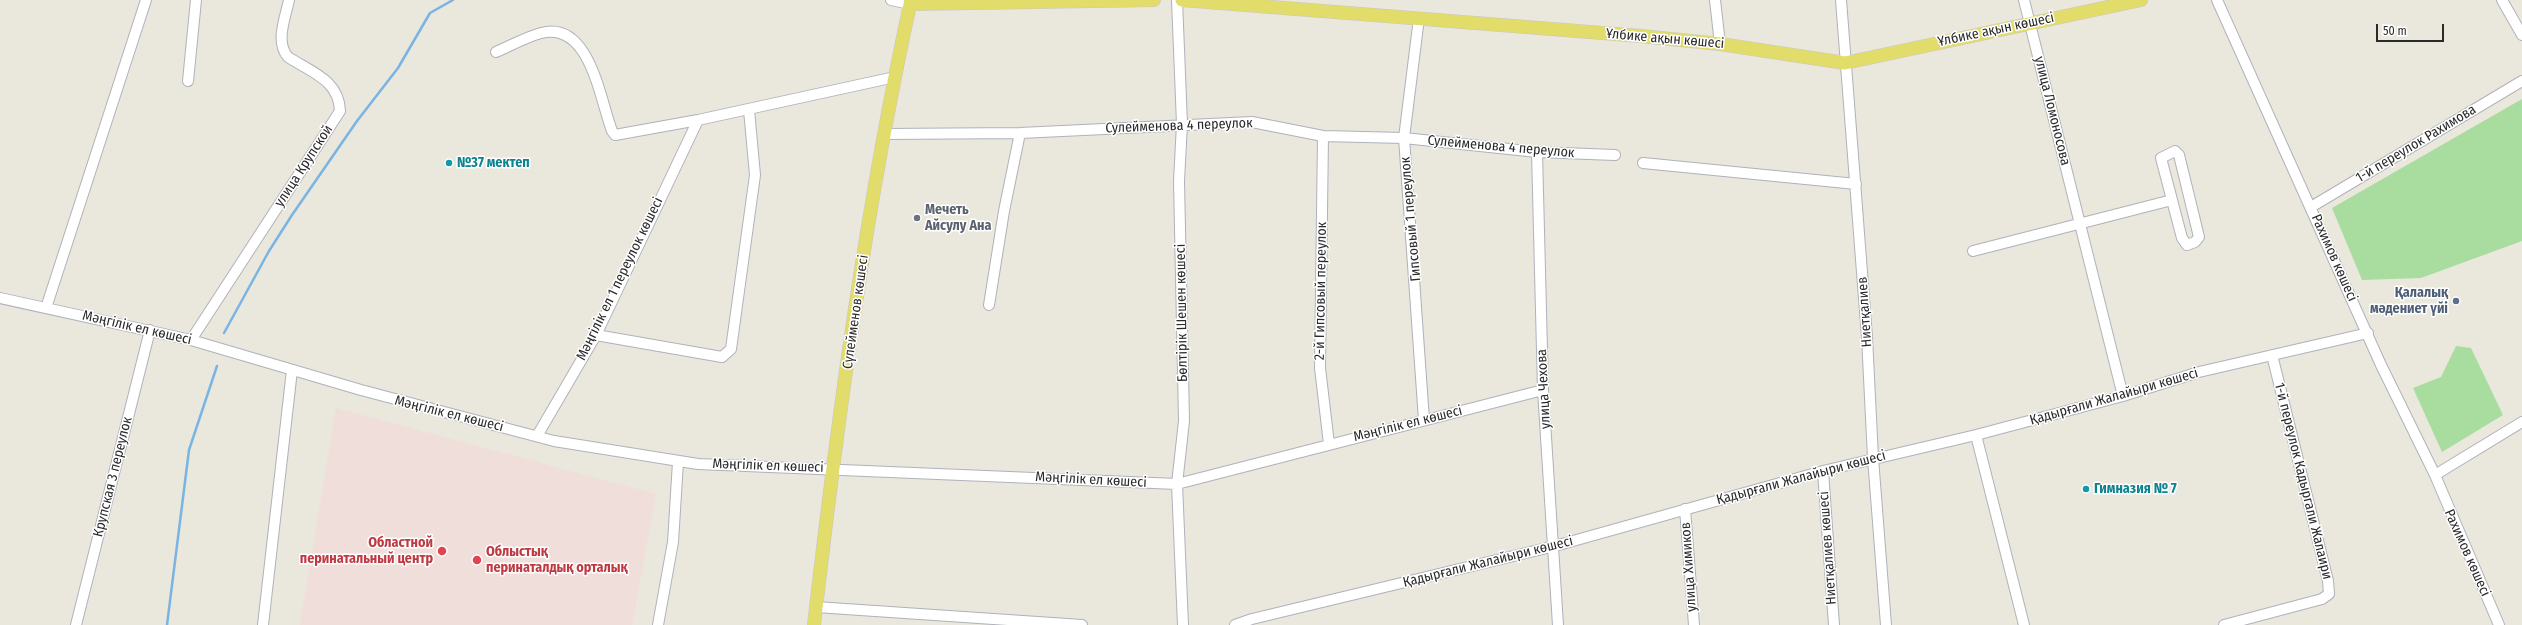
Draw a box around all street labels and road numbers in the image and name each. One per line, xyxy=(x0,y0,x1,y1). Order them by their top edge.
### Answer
street label: Ұлбике ақын көшесі xyxy=(1936,9,2056,51)
street label: Ұлбике ақын көшесі xyxy=(1605,25,1725,53)
street label: улица Ломоносова xyxy=(2030,55,2074,167)
street label: 1-й переулок Рахимова xyxy=(2353,101,2479,187)
street label: Сулейменова 4 переулок xyxy=(1105,115,1253,137)
street label: улица Крупской xyxy=(271,122,337,210)
street label: Сулейменова 4 переулок xyxy=(1427,132,1575,162)
street label: Гипсовый 1 переулок xyxy=(1397,156,1425,282)
street label: Мәңгілік ел 1 переулок көшесі xyxy=(573,195,667,363)
street label: Рахимов көшесі xyxy=(2307,212,2361,304)
street label: 2-й Гипсовый переулок xyxy=(1311,222,1331,360)
street label: Бөлтірік Шешен көшесі xyxy=(1172,244,1192,382)
street label: Сүлейменов көшесі xyxy=(840,254,872,370)
street label: Ниетқалиев xyxy=(1854,276,1876,348)
street label: Мәңгілік ел көшесі xyxy=(81,307,193,349)
street label: улица Чехова xyxy=(1534,349,1554,429)
street label: Қадырғали Жалайыри көшесі xyxy=(2028,365,2200,429)
street label: 1-й переулок Кадыргали Жалаири xyxy=(2270,381,2336,581)
street label: Мәңгілік ел көшесі xyxy=(393,392,505,436)
street label: Мәңгілік ел көшесі xyxy=(1352,402,1464,446)
street label: Крупская 3 переулок xyxy=(90,415,136,539)
street label: Қадырғали Жалайыри көшесі xyxy=(1714,447,1888,509)
street label: Мәңгілік ел көшесі xyxy=(712,456,824,476)
street label: Мәңгілік ел көшесі xyxy=(1035,469,1147,491)
street label: Ниетқалиев көшесі xyxy=(1816,491,1840,605)
street label: Рахимов көшесі xyxy=(2440,507,2494,599)
street label: улица Химиков xyxy=(1677,522,1701,612)
street label: Қадырғали Жалайыри көшесі xyxy=(1401,533,1575,591)

